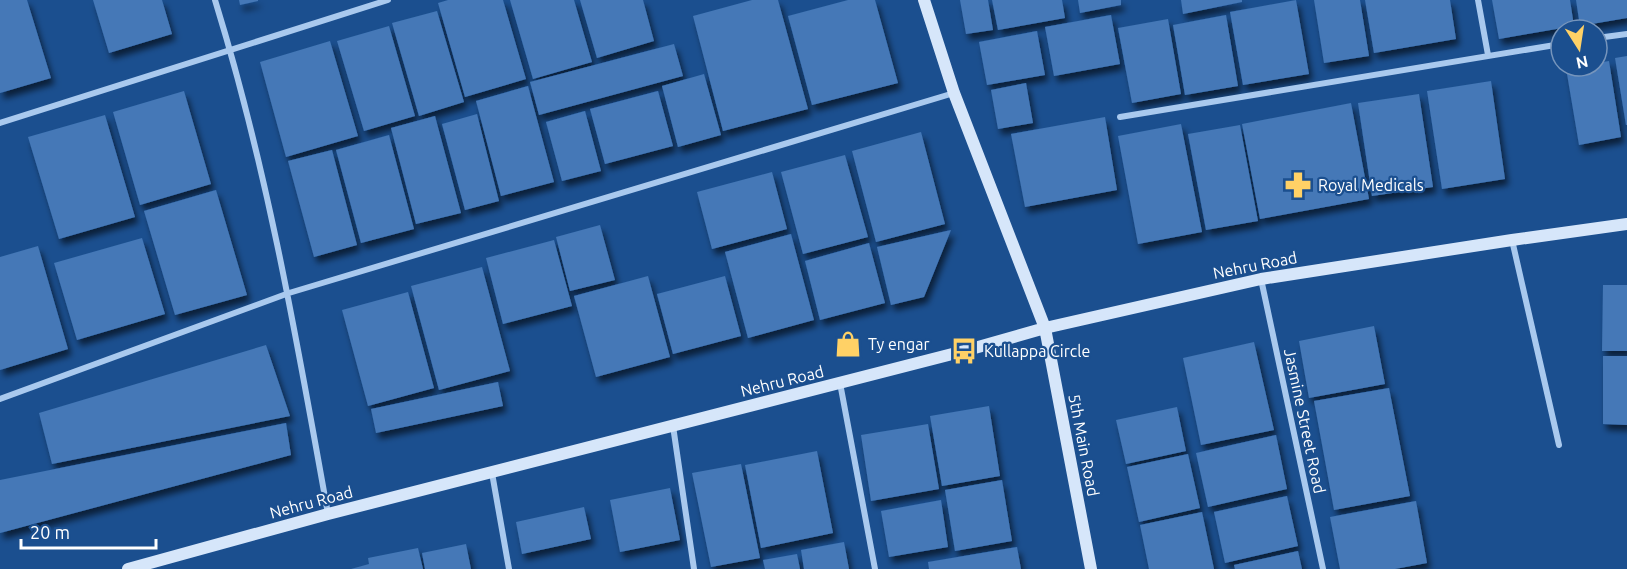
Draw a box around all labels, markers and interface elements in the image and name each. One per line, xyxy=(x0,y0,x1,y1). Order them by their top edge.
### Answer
north arrow xyxy=(1549,18,1609,78)
text: N xyxy=(1574,53,1590,73)
pharmacy icon: Royal Medicals xyxy=(1283,170,1313,200)
place label: Royal Medicals xyxy=(1318,176,1424,194)
street label: Nehru Road xyxy=(1211,248,1299,282)
shop icon: Ty engar xyxy=(833,329,863,359)
place label: Ty engar xyxy=(868,335,929,353)
bus stop icon: Kullappa Circle xyxy=(949,336,979,366)
place label: Kullappa Circle xyxy=(984,342,1090,360)
street label: Jasmine Street Road xyxy=(1281,347,1329,495)
street label: Nehru Road xyxy=(739,362,825,400)
street label: 5th Main Road xyxy=(1065,392,1103,498)
street label: Nehru Road xyxy=(268,482,354,522)
scale bar xyxy=(21,512,156,550)
text: 20 m xyxy=(30,522,70,542)

